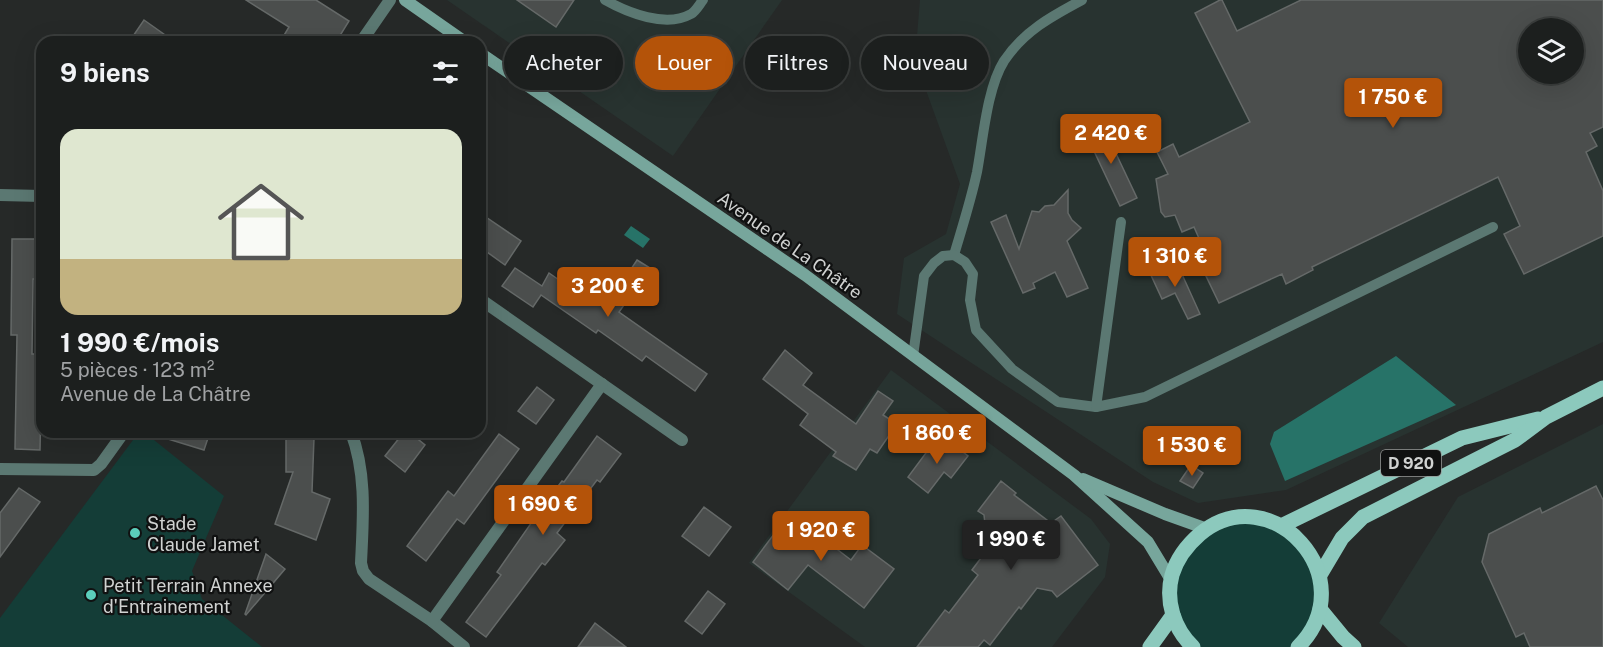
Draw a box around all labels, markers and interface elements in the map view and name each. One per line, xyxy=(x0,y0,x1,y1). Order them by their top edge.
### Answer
map controls xyxy=(1518,18,1584,84)
button: layers xyxy=(1518,18,1584,84)
chip: Acheter xyxy=(504,36,623,90)
chip: Louer xyxy=(635,36,733,90)
chip: Filtres xyxy=(745,36,849,90)
chip: Nouveau xyxy=(861,36,989,90)
icon: filters xyxy=(429,56,462,89)
text: 9 biens xyxy=(60,57,150,88)
pin: 1 750 € xyxy=(1338,78,1448,129)
text: 1 750 € xyxy=(1358,85,1428,109)
pin: 2 420 € xyxy=(1056,114,1166,165)
text: 2 420 € xyxy=(1074,121,1148,145)
icon: home xyxy=(207,168,315,276)
street label: Avenue de La Châtre xyxy=(714,187,866,303)
pin: 1 310 € xyxy=(1120,237,1230,288)
text: 1 310 € xyxy=(1142,244,1208,268)
pin: 3 200 € xyxy=(553,267,663,318)
text: 3 200 € xyxy=(571,274,645,298)
text: 1 990 €/mois xyxy=(60,327,219,358)
text: 5 pièces · 123 m² xyxy=(60,358,214,382)
text: Avenue de La Châtre xyxy=(60,382,251,406)
pin: 1 860 € xyxy=(882,414,992,465)
text: 1 860 € xyxy=(902,421,972,445)
pin: 1 530 € xyxy=(1137,426,1247,477)
text: 1 530 € xyxy=(1157,433,1227,457)
road number: D 920 xyxy=(1381,450,1441,476)
pin: 1 690 € xyxy=(488,485,598,536)
text: 1 690 € xyxy=(508,492,578,516)
pin: 1 920 € xyxy=(766,511,876,562)
place label: Stade Claude Jamet xyxy=(147,513,260,555)
text: 1 920 € xyxy=(786,518,856,542)
pin: 1 990 € xyxy=(956,520,1066,571)
marker: Stade Claude Jamet xyxy=(128,526,142,540)
text: 1 990 € xyxy=(976,527,1046,551)
place label: Petit Terrain Annexe d'Entrainement xyxy=(103,575,273,617)
marker: Petit Terrain Annexe d'Entrainement xyxy=(84,588,98,602)

